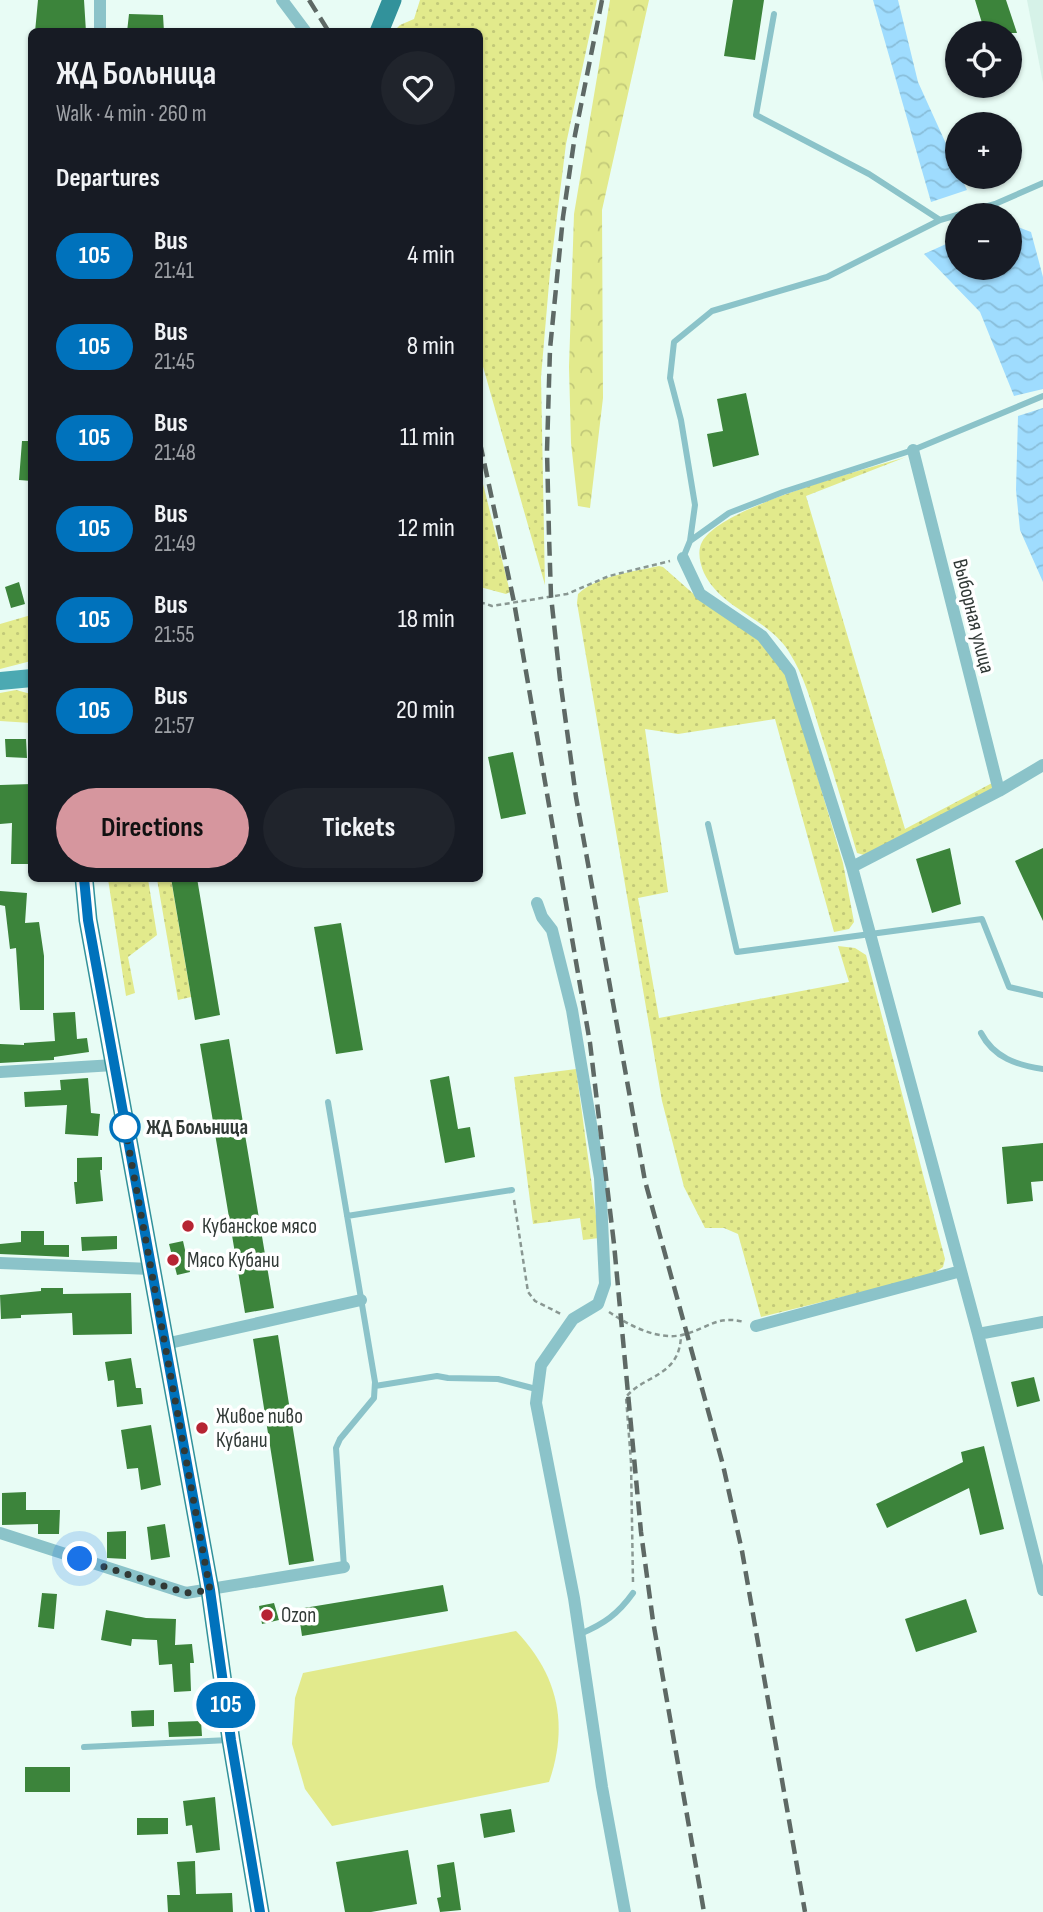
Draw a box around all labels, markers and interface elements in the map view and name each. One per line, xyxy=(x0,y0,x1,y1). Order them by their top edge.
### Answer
map controls xyxy=(945,21,1022,280)
button: locate xyxy=(945,21,1022,98)
button: heart xyxy=(381,51,455,125)
text: ЖД Больница xyxy=(56,54,216,94)
text: Walk · 4 min · 260 m xyxy=(56,100,206,128)
button: + xyxy=(945,112,1022,189)
text: Departures xyxy=(56,163,160,194)
button: − xyxy=(945,203,1022,280)
text: Bus xyxy=(154,226,188,257)
text: 4 min xyxy=(407,240,455,271)
text: 105 xyxy=(79,241,110,270)
text: 21:41 xyxy=(154,257,194,285)
text: Bus xyxy=(154,317,188,348)
text: 8 min xyxy=(407,331,455,362)
text: 105 xyxy=(79,332,110,361)
text: 21:45 xyxy=(154,348,195,376)
text: Bus xyxy=(154,408,188,439)
text: 11 min xyxy=(400,422,455,453)
text: 105 xyxy=(79,423,110,452)
text: 21:48 xyxy=(154,439,196,467)
text: Bus xyxy=(154,499,188,530)
text: 12 min xyxy=(398,513,455,544)
text: 105 xyxy=(79,514,110,543)
text: 21:49 xyxy=(154,530,196,558)
street label: Выборная улица xyxy=(947,556,1000,676)
text: Bus xyxy=(154,590,188,621)
text: 18 min xyxy=(398,604,455,635)
text: 105 xyxy=(79,605,110,634)
text: 21:55 xyxy=(154,621,194,649)
text: Bus xyxy=(154,681,188,712)
text: 20 min xyxy=(396,695,455,726)
text: 105 xyxy=(79,696,110,725)
text: 21:57 xyxy=(154,712,194,740)
button: Directions xyxy=(56,788,249,868)
button: Tickets xyxy=(263,788,455,868)
marker: ЖД Больница xyxy=(110,1112,140,1142)
place label: ЖД Больница xyxy=(146,1115,248,1140)
place label: Кубанское мясо xyxy=(202,1214,317,1239)
marker: Кубанское мясо xyxy=(180,1218,196,1234)
place label: Мясо Кубани xyxy=(187,1248,280,1273)
marker: Мясо Кубани xyxy=(165,1252,181,1268)
place label: Живое пиво Кубани xyxy=(216,1404,303,1453)
marker: Живое пиво Кубани xyxy=(194,1420,210,1436)
your location xyxy=(62,1541,97,1576)
place label: Ozon xyxy=(281,1603,316,1628)
marker: Ozon xyxy=(259,1607,275,1623)
line badge: 105 xyxy=(186,1682,266,1728)
text: 105 xyxy=(210,1690,242,1719)

